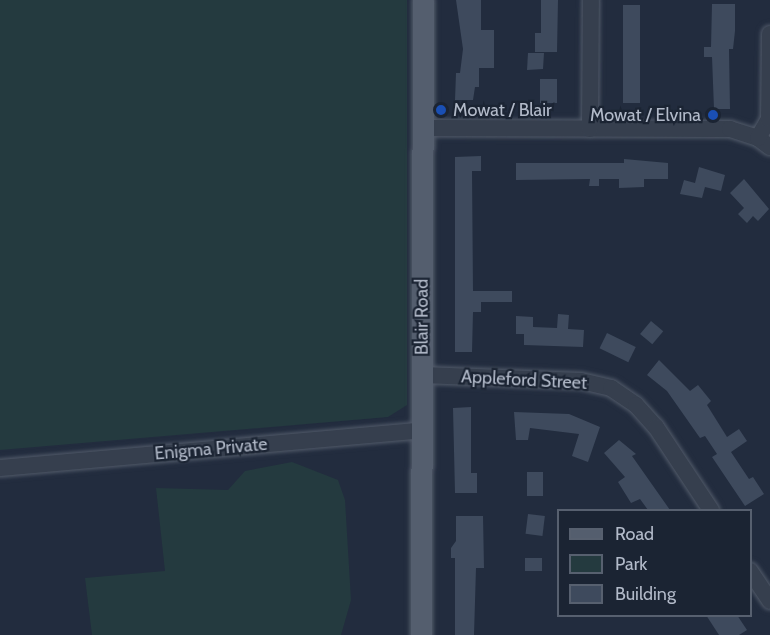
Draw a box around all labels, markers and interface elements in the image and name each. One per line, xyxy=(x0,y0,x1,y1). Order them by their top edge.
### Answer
place label: Mowat / Blair xyxy=(453,99,552,121)
marker: Mowat / Blair xyxy=(434,103,448,117)
place label: Mowat / Elvina xyxy=(590,104,701,126)
marker: Mowat / Elvina xyxy=(706,108,720,122)
street label: Blair Road xyxy=(411,279,433,355)
street label: Appleford Street xyxy=(461,366,587,394)
street label: Enigma Private xyxy=(154,433,268,465)
legend xyxy=(557,509,752,617)
text: Road xyxy=(615,523,654,545)
text: Park xyxy=(615,553,647,575)
text: Building xyxy=(615,583,676,605)

